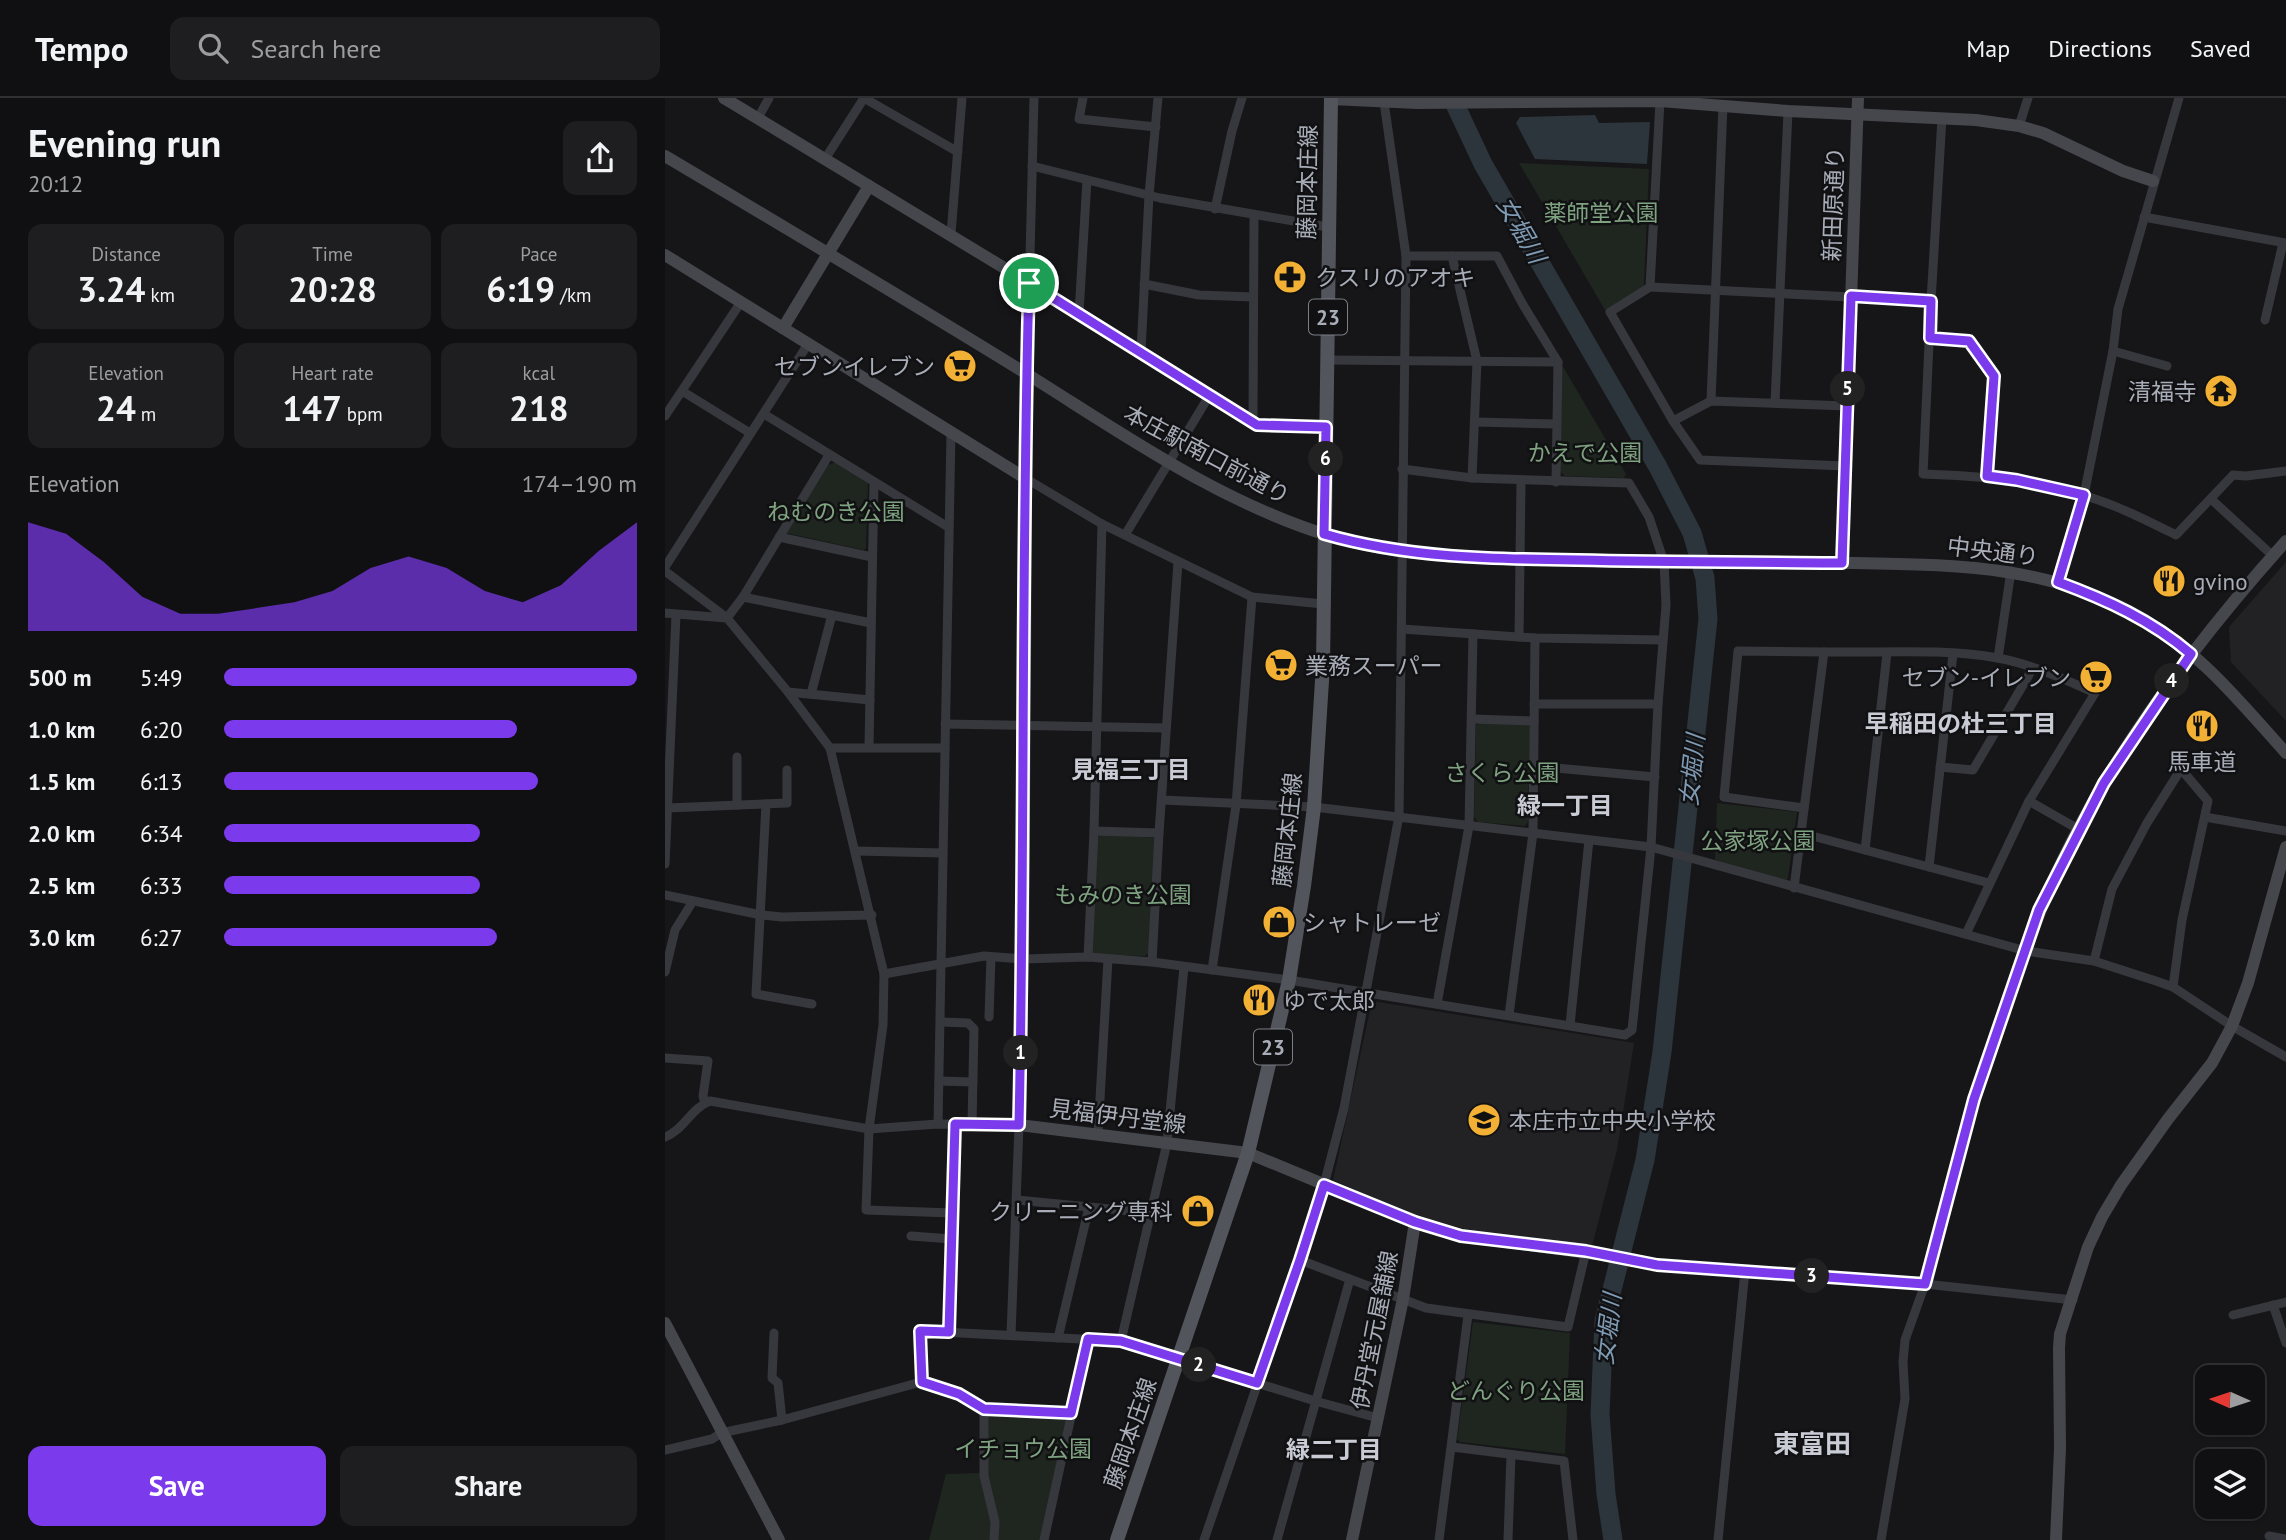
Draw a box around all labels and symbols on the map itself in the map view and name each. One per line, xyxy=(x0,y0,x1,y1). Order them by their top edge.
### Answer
street label: 藤岡本庄線 xyxy=(1291,124,1323,240)
street label: 新田原通り xyxy=(1817,146,1849,262)
water label: 女堀川 xyxy=(1490,191,1554,272)
park label: 薬師堂公園 xyxy=(1544,198,1659,227)
pin xyxy=(999,253,1059,313)
pharmacy icon: クスリのアオキ xyxy=(1271,258,1309,296)
place label: クスリのアオキ xyxy=(1315,263,1475,292)
road number: 23 xyxy=(1309,300,1347,334)
supermarket icon: セブンイレブン xyxy=(941,347,979,385)
place label: セブンイレブン xyxy=(774,352,935,381)
pin: 5 xyxy=(1831,372,1865,406)
temple icon: 清福寺 xyxy=(2202,372,2240,410)
place label: 清福寺 xyxy=(2128,377,2197,406)
street label: 本庄駅南口前通り xyxy=(1119,398,1295,510)
park label: かえで公園 xyxy=(1528,438,1642,467)
pin: 6 xyxy=(1309,442,1343,476)
park label: ねむのき公園 xyxy=(767,497,905,526)
street label: 中央通り xyxy=(1946,531,2040,571)
restaurant icon: gvino xyxy=(2150,562,2188,600)
place label: gvino xyxy=(2193,567,2248,596)
supermarket icon: 業務スーパー xyxy=(1262,646,1300,684)
place label: 業務スーパー xyxy=(1305,651,1443,680)
supermarket icon: セブン-イレブン xyxy=(2077,658,2115,696)
place label: セブン-イレブン xyxy=(1902,663,2071,692)
pin: 4 xyxy=(2155,664,2189,698)
restaurant icon: 馬車道 xyxy=(2183,707,2221,745)
district label: 早稲田の杜三丁目 xyxy=(1865,708,2057,739)
water label: 女堀川 xyxy=(1673,730,1711,807)
place label: 馬車道 xyxy=(2168,747,2237,776)
district label: 見福三丁目 xyxy=(1071,754,1191,785)
park label: さくら公園 xyxy=(1445,758,1560,787)
street label: 藤岡本庄線 xyxy=(1267,771,1307,889)
district label: 緑一丁目 xyxy=(1517,790,1613,821)
park label: 公家塚公園 xyxy=(1701,826,1816,855)
park label: もみのき公園 xyxy=(1054,880,1192,909)
shop icon: シャトレーゼ xyxy=(1260,903,1298,941)
place label: シャトレーゼ xyxy=(1303,908,1441,937)
restaurant icon: ゆで太郎 xyxy=(1240,981,1278,1019)
place label: ゆで太郎 xyxy=(1283,986,1375,1015)
road number: 23 xyxy=(1254,1030,1292,1065)
pin: 1 xyxy=(1003,1035,1039,1070)
street label: 見福伊丹堂線 xyxy=(1048,1093,1188,1139)
school or university icon: 本庄市立中央小学校 xyxy=(1465,1101,1503,1139)
place label: 本庄市立中央小学校 xyxy=(1509,1106,1716,1135)
shop icon: クリーニング専科 xyxy=(1179,1192,1217,1230)
place label: クリーニング専科 xyxy=(989,1197,1173,1226)
street label: 伊丹堂元屋舗線 xyxy=(1344,1248,1404,1412)
pin: 3 xyxy=(1795,1258,1829,1294)
water label: 女堀川 xyxy=(1588,1288,1628,1367)
pin: 2 xyxy=(1181,1348,1217,1382)
north arrow xyxy=(2195,1365,2265,1435)
street label: 藤岡本庄線 xyxy=(1098,1374,1162,1492)
park label: どんぐり公園 xyxy=(1447,1376,1585,1405)
district label: 東富田 xyxy=(1773,1427,1851,1460)
park label: イチョウ公園 xyxy=(954,1434,1092,1463)
district label: 緑二丁目 xyxy=(1286,1434,1382,1465)

